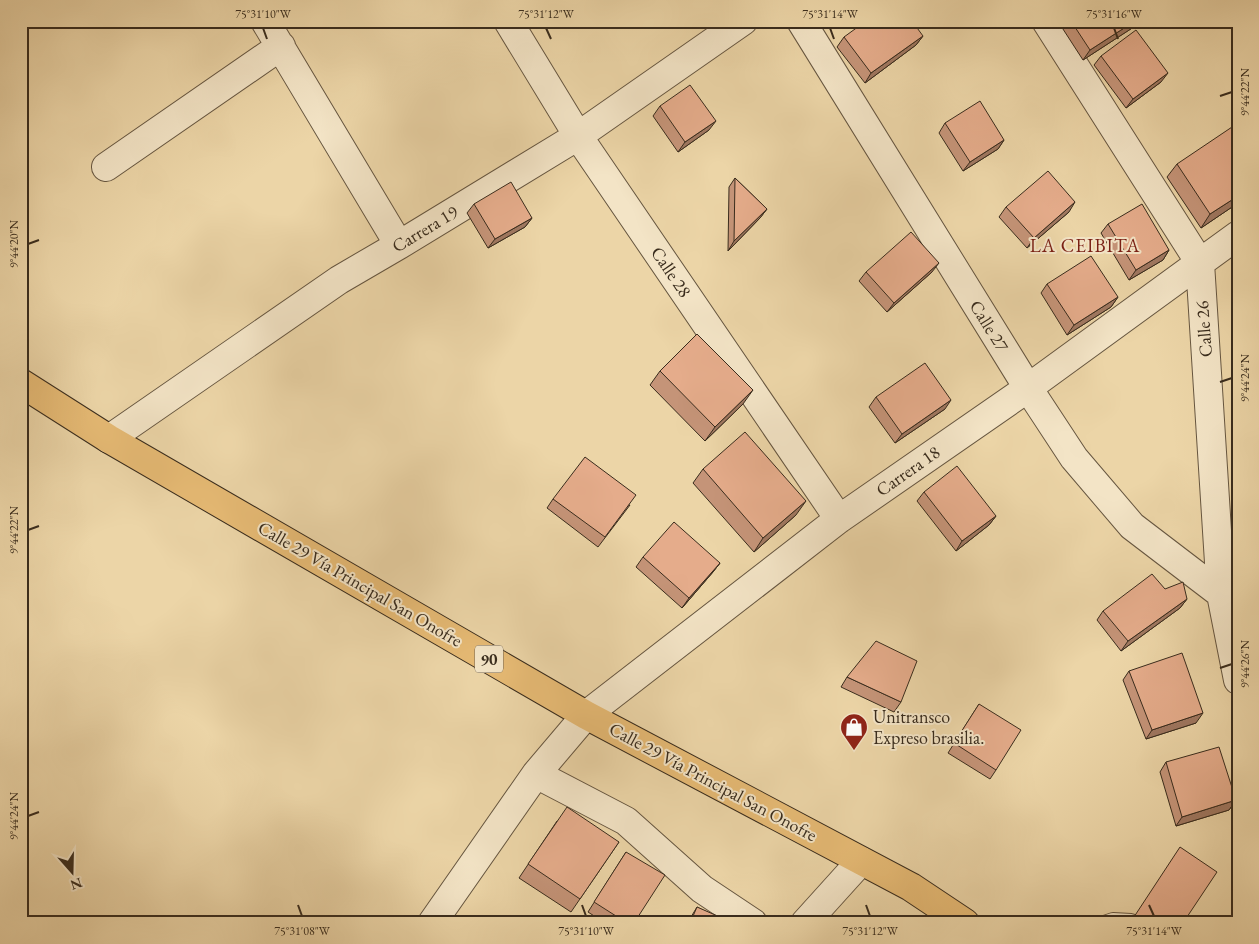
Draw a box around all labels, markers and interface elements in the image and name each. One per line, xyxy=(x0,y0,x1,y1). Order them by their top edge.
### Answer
text: 75°31'10"W xyxy=(235,6,292,22)
text: 75°31'12"W xyxy=(518,6,575,22)
text: 75°31'14"W xyxy=(802,6,859,22)
text: 75°31'16"W xyxy=(1086,6,1143,22)
text: 9°44'22"N xyxy=(1237,67,1253,116)
street label: Carrera 19 xyxy=(387,200,462,257)
text: 9°44'20"N xyxy=(6,219,22,268)
district label: LA CEIBITA xyxy=(1030,233,1140,258)
street label: Calle 28 xyxy=(646,242,697,302)
street label: Calle 27 xyxy=(965,296,1014,356)
street label: Calle 26 xyxy=(1190,300,1217,358)
text: 9°44'24"N xyxy=(1237,353,1253,402)
street label: Carrera 18 xyxy=(871,440,944,501)
text: 9°44'22"N xyxy=(6,505,22,554)
street label: Calle 29 Vía Principal San Onofre xyxy=(254,516,467,652)
text: 9°44'26"N xyxy=(1237,639,1253,688)
road number: 90 xyxy=(475,646,503,672)
place label: Unitransco Expreso brasilia. xyxy=(873,705,984,749)
shop icon: Unitransco Expreso brasilia. xyxy=(839,712,869,751)
street label: Calle 29 Vía Principal San Onofre xyxy=(605,717,821,846)
text: 9°44'24"N xyxy=(6,791,22,840)
north arrow xyxy=(48,846,98,896)
text: N xyxy=(67,874,85,895)
text: 75°31'08"W xyxy=(274,923,331,939)
text: 75°31'10"W xyxy=(558,923,615,939)
text: 75°31'12"W xyxy=(842,923,899,939)
text: 75°31'14"W xyxy=(1126,923,1183,939)

